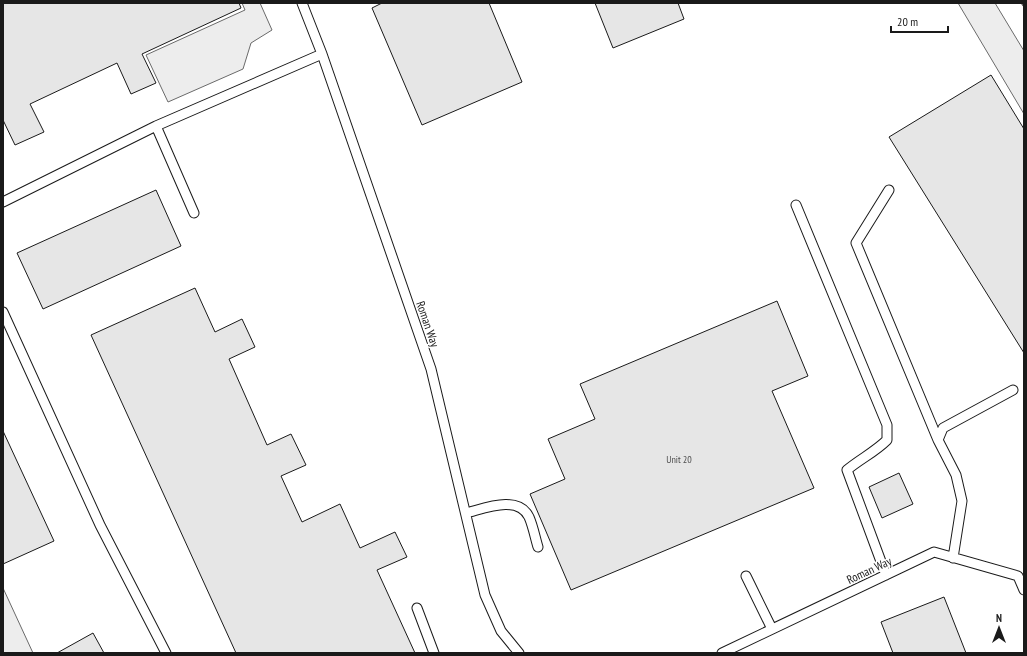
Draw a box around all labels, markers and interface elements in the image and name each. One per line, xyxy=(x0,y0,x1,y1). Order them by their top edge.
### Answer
scale bar xyxy=(891,8,948,34)
text: 20 m xyxy=(897,14,918,29)
street label: Roman Way xyxy=(413,299,443,349)
house number: Unit 20 xyxy=(666,453,692,466)
street label: Roman Way xyxy=(844,553,894,587)
north arrow xyxy=(979,608,1019,648)
text: N xyxy=(996,611,1002,625)

